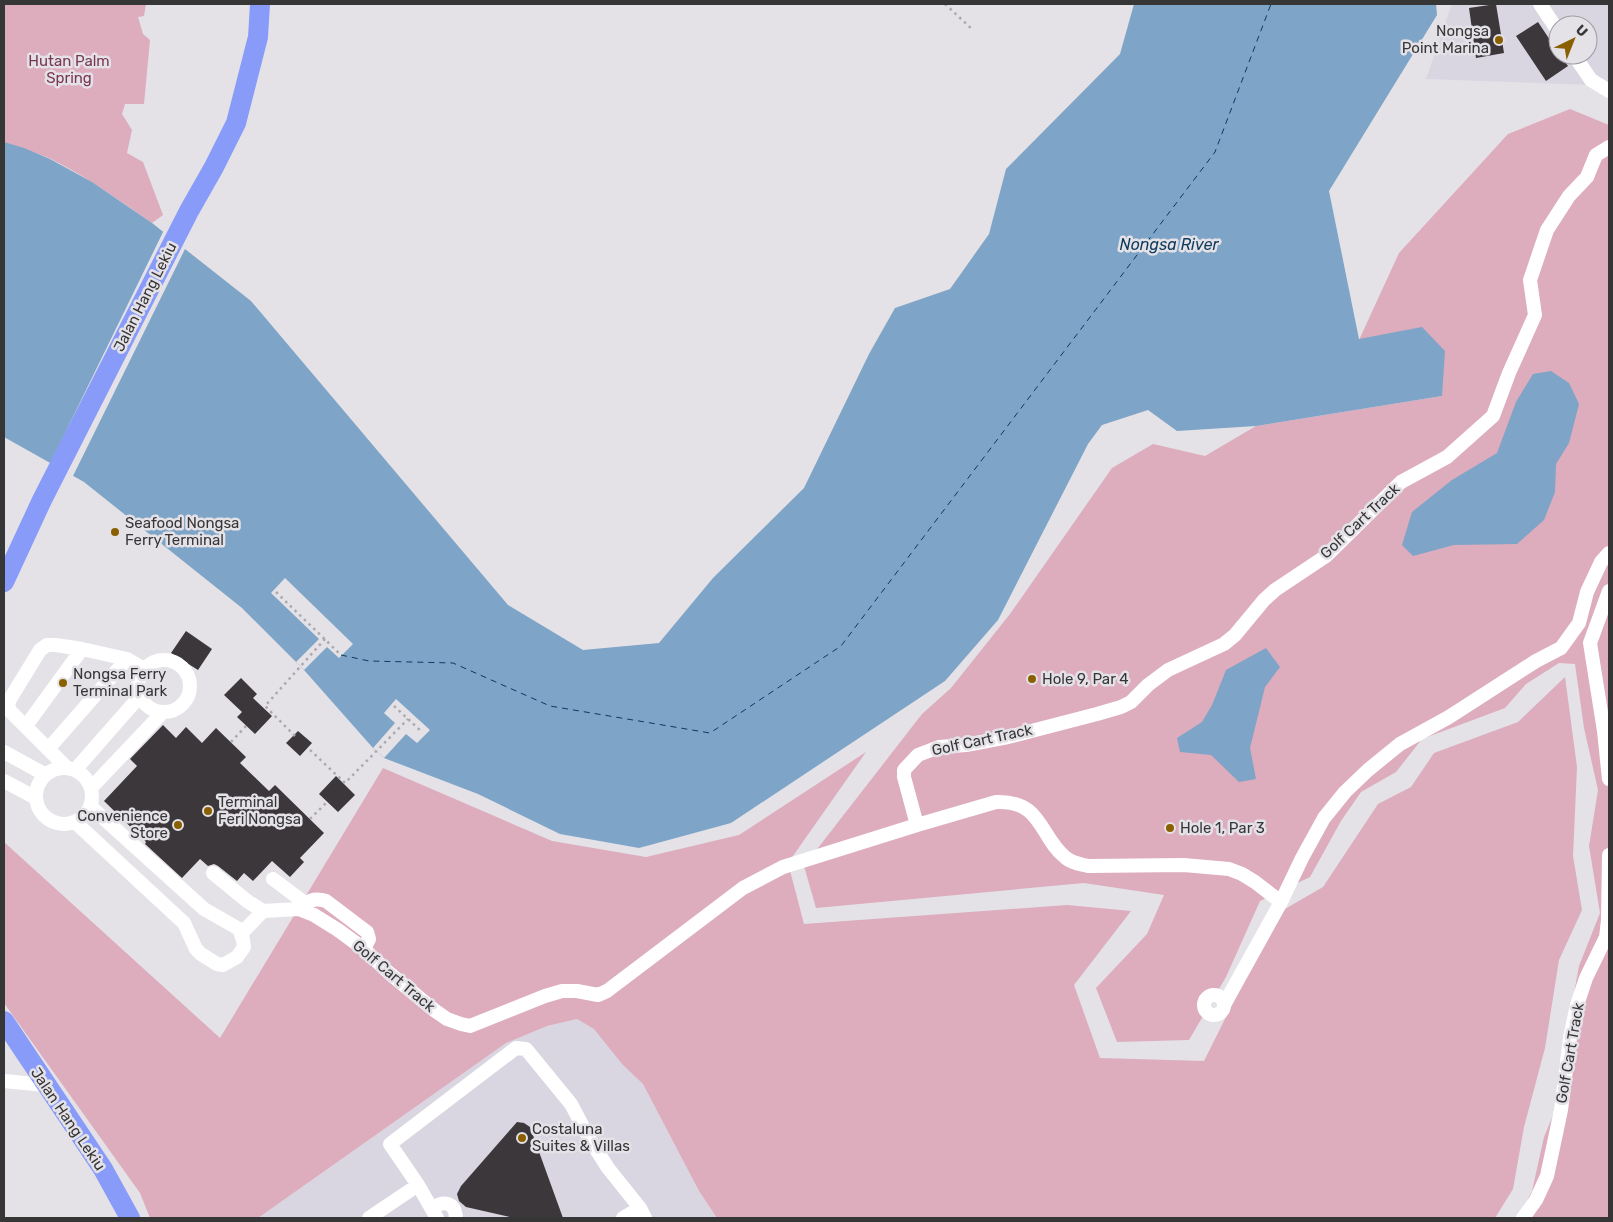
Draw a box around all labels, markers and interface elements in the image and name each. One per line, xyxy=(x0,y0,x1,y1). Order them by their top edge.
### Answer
north arrow xyxy=(1548,15,1598,65)
text: U xyxy=(1572,21,1591,41)
place label: Nongsa Point Marina xyxy=(1402,22,1489,57)
marker: Nongsa Point Marina xyxy=(1493,34,1505,46)
park label: Hutan Palm Spring xyxy=(28,52,110,87)
water label: Nongsa River xyxy=(1119,235,1219,254)
street label: Jalan Hang Lekiu xyxy=(110,239,180,355)
street label: Golf Cart Track xyxy=(1317,479,1404,562)
place label: Seafood Nongsa Ferry Terminal xyxy=(125,514,239,549)
marker: Seafood Nongsa Ferry Terminal xyxy=(109,526,121,538)
place label: Nongsa Ferry Terminal Park xyxy=(73,665,167,700)
place label: Hole 9, Par 4 xyxy=(1042,670,1129,688)
marker: Hole 9, Par 4 xyxy=(1026,673,1038,685)
marker: Nongsa Ferry Terminal Park xyxy=(57,677,69,689)
street label: Golf Cart Track xyxy=(930,721,1034,759)
place label: Terminal Feri Nongsa xyxy=(218,793,301,828)
marker: Terminal Feri Nongsa xyxy=(202,805,214,817)
place label: Convenience Store xyxy=(77,807,168,842)
marker: Convenience Store xyxy=(172,819,184,831)
place label: Hole 1, Par 3 xyxy=(1180,819,1265,837)
marker: Hole 1, Par 3 xyxy=(1164,822,1176,834)
street label: Golf Cart Track xyxy=(349,936,439,1016)
street label: Golf Cart Track xyxy=(1552,1001,1588,1105)
street label: Jalan Hang Lekiu xyxy=(27,1064,109,1174)
place label: Costaluna Suites & Villas xyxy=(532,1120,630,1155)
marker: Costaluna Suites & Villas xyxy=(516,1132,528,1144)

